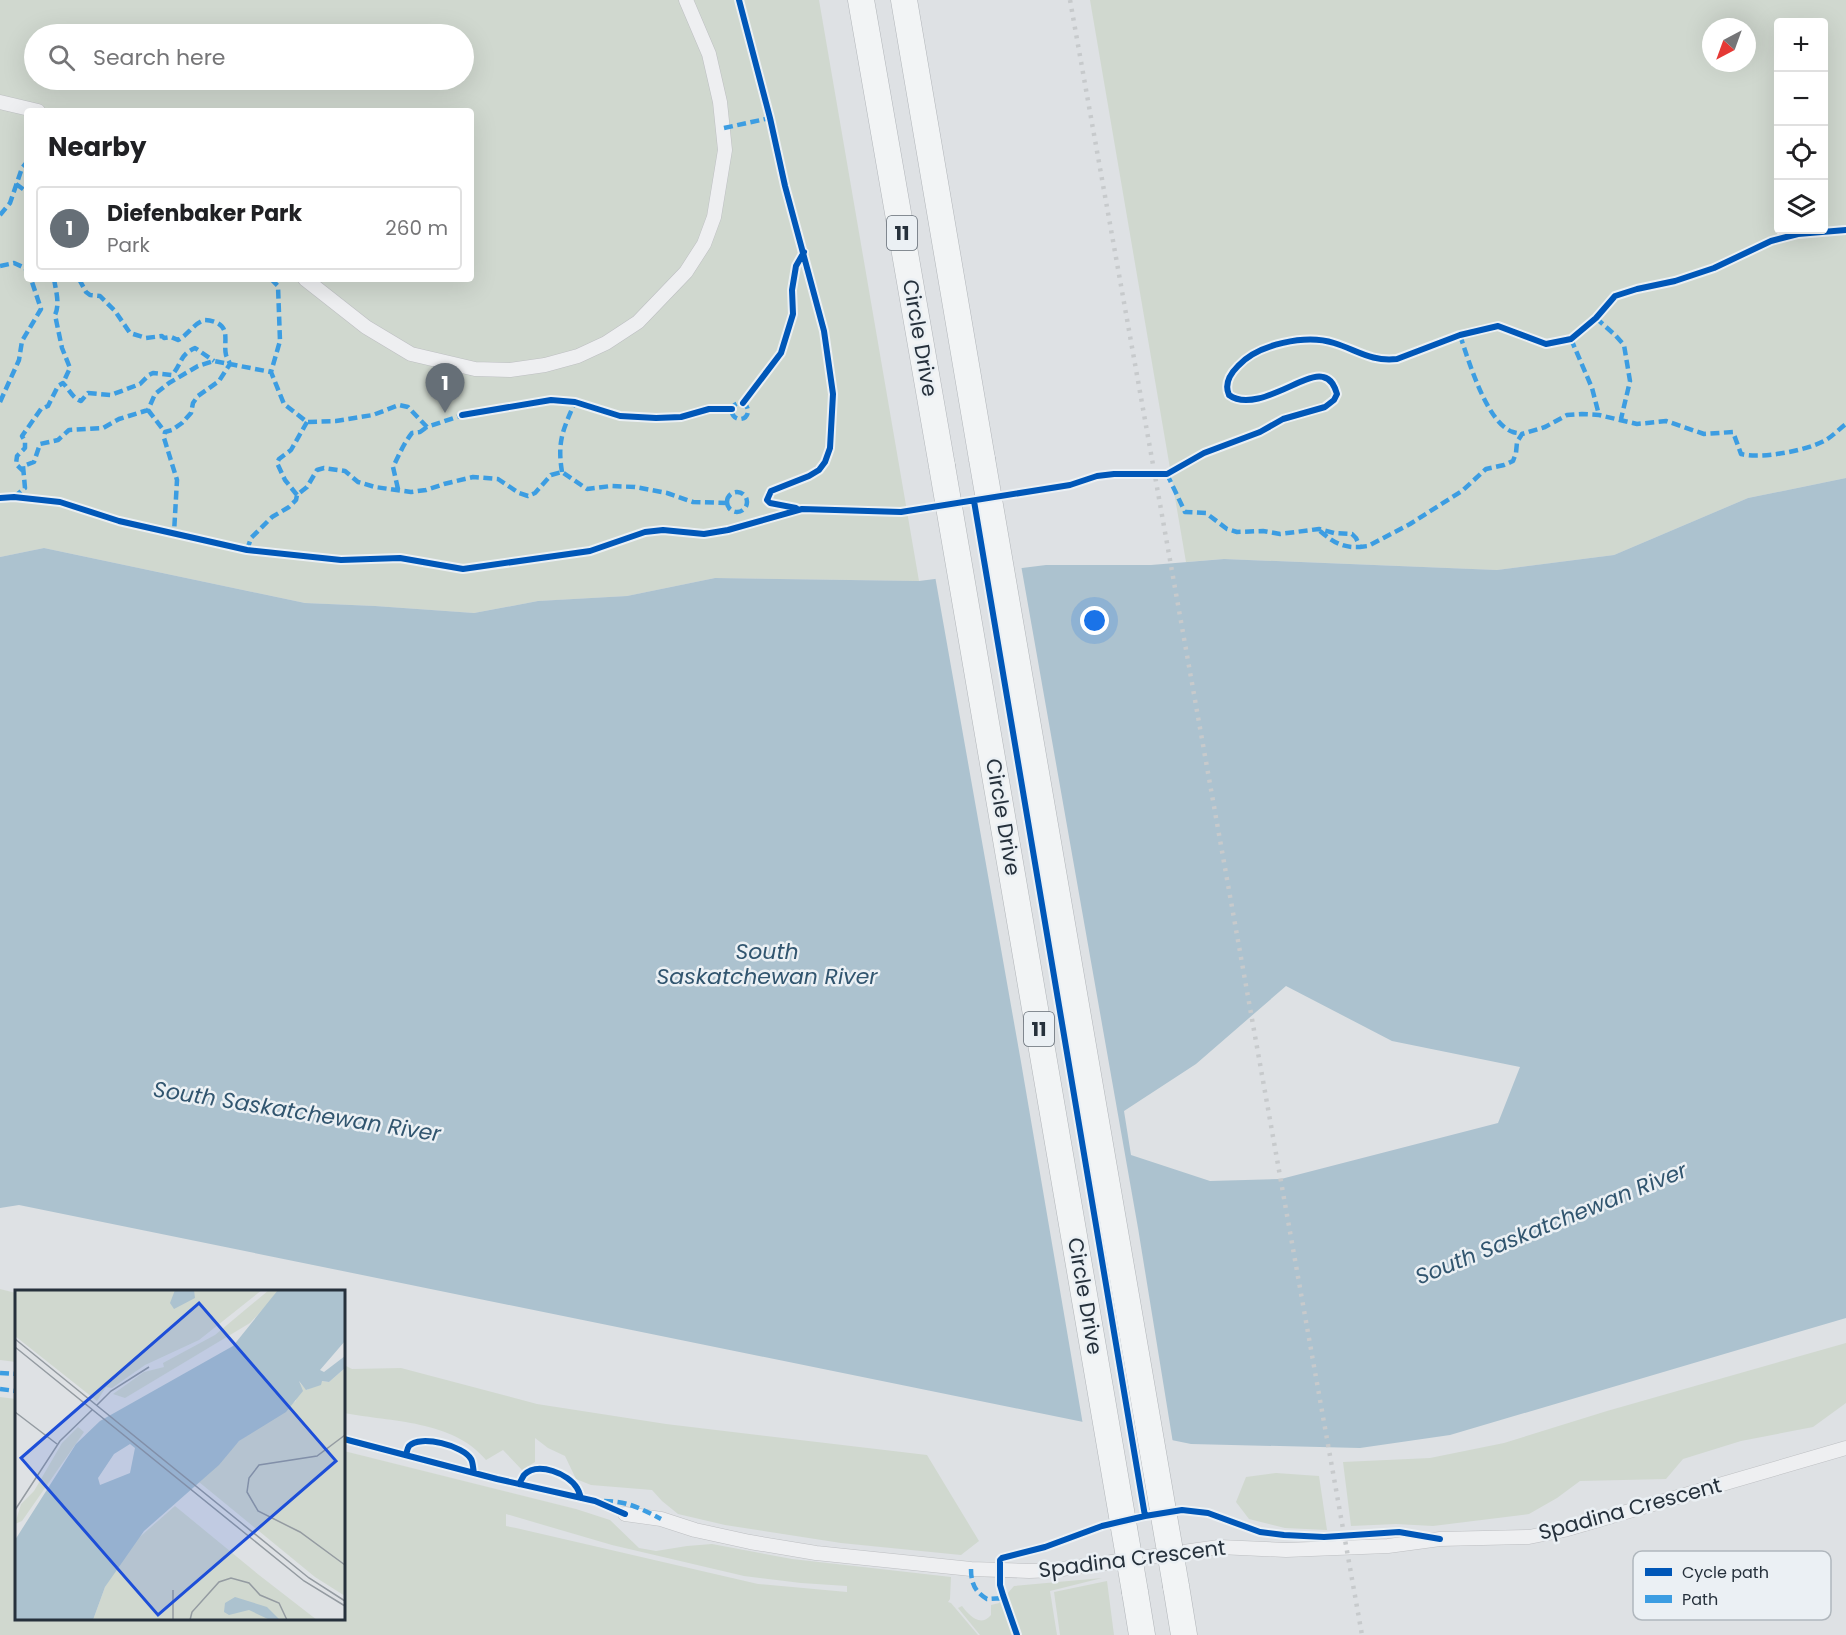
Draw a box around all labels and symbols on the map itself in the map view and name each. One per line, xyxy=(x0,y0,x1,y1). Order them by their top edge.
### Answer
north arrow xyxy=(1702,18,1756,72)
road number: 11 xyxy=(887,216,917,250)
street label: Circle Drive xyxy=(896,277,945,399)
pin: 1 xyxy=(426,364,464,413)
your location xyxy=(1080,606,1109,635)
street label: Circle Drive xyxy=(979,756,1028,878)
water label: South Saskatchewan River xyxy=(657,936,878,992)
road number: 11 xyxy=(1024,1012,1054,1046)
water label: South Saskatchewan River xyxy=(151,1073,444,1150)
water label: South Saskatchewan River xyxy=(1411,1154,1692,1292)
street label: Circle Drive xyxy=(1061,1235,1110,1357)
inset map xyxy=(15,1290,345,1620)
street label: Spadina Crescent xyxy=(1535,1470,1725,1547)
street label: Spadina Crescent xyxy=(1037,1533,1227,1584)
legend xyxy=(1633,1551,1831,1620)
text: Cycle path xyxy=(1682,1561,1769,1584)
text: Path xyxy=(1682,1588,1718,1611)

